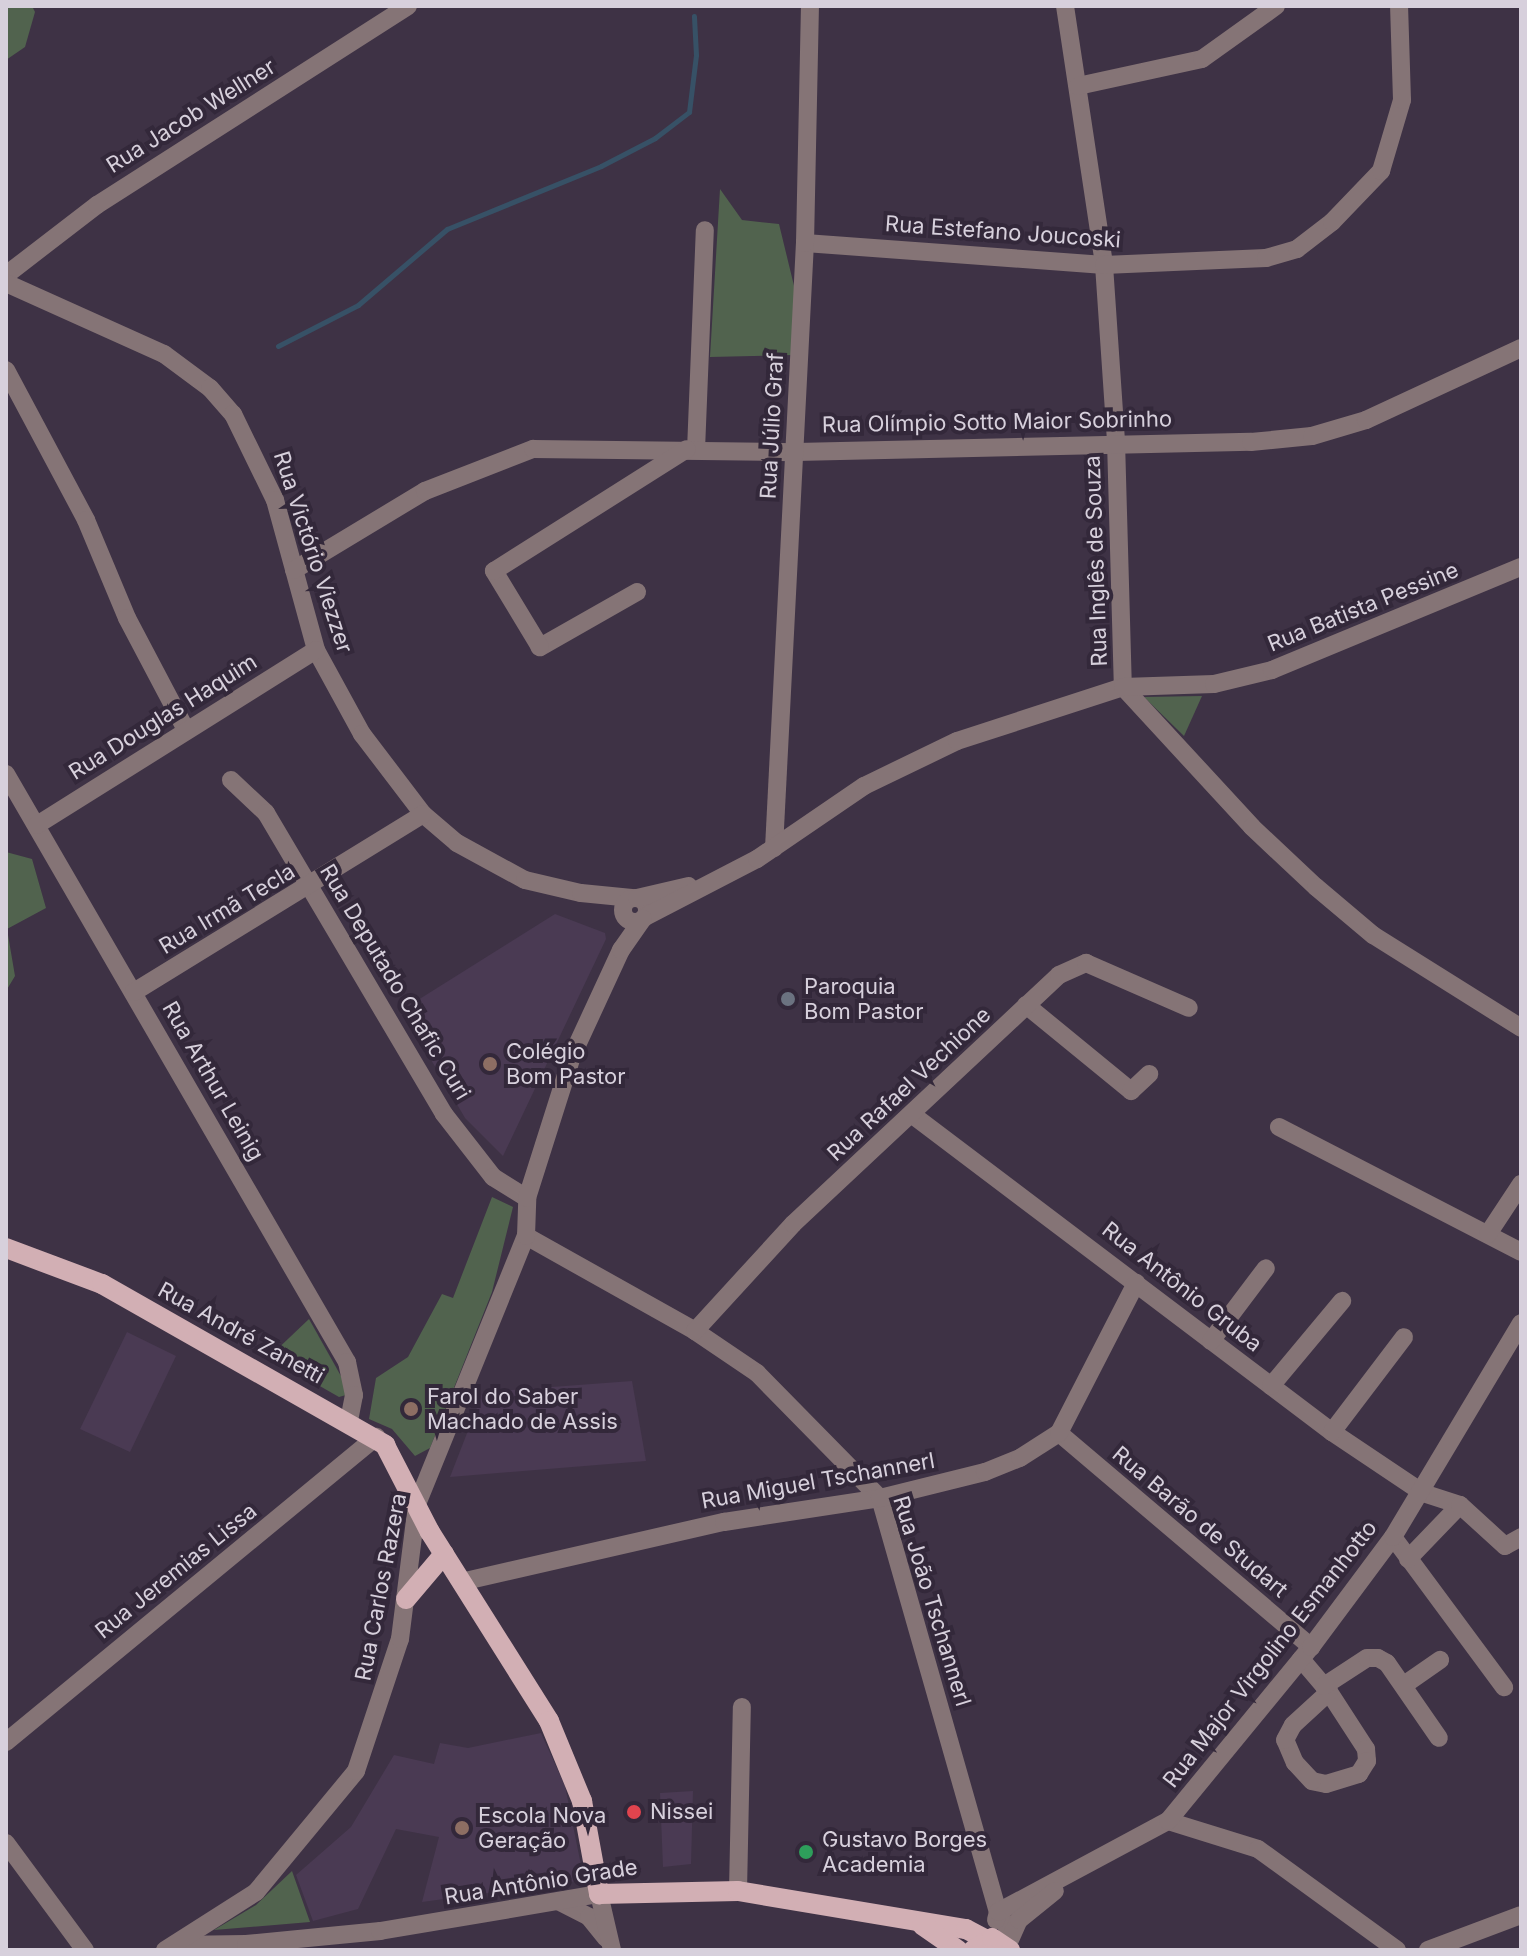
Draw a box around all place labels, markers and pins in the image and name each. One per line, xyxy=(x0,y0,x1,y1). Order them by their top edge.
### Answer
place label: Paroquia Bom Pastor xyxy=(804,973,924,1024)
marker: Paroquia Bom Pastor xyxy=(779,990,797,1008)
place label: Colégio Bom Pastor xyxy=(506,1038,626,1090)
marker: Colégio Bom Pastor xyxy=(481,1055,499,1073)
place label: Farol do Saber Machado de Assis xyxy=(427,1383,618,1434)
marker: Farol do Saber Machado de Assis xyxy=(402,1400,420,1418)
place label: Nissei xyxy=(650,1799,713,1825)
place label: Escola Nova Geração xyxy=(478,1802,606,1854)
marker: Nissei xyxy=(625,1803,643,1821)
marker: Escola Nova Geração xyxy=(453,1819,471,1837)
place label: Gustavo Borges Academia xyxy=(822,1826,987,1878)
marker: Gustavo Borges Academia xyxy=(797,1843,815,1861)

